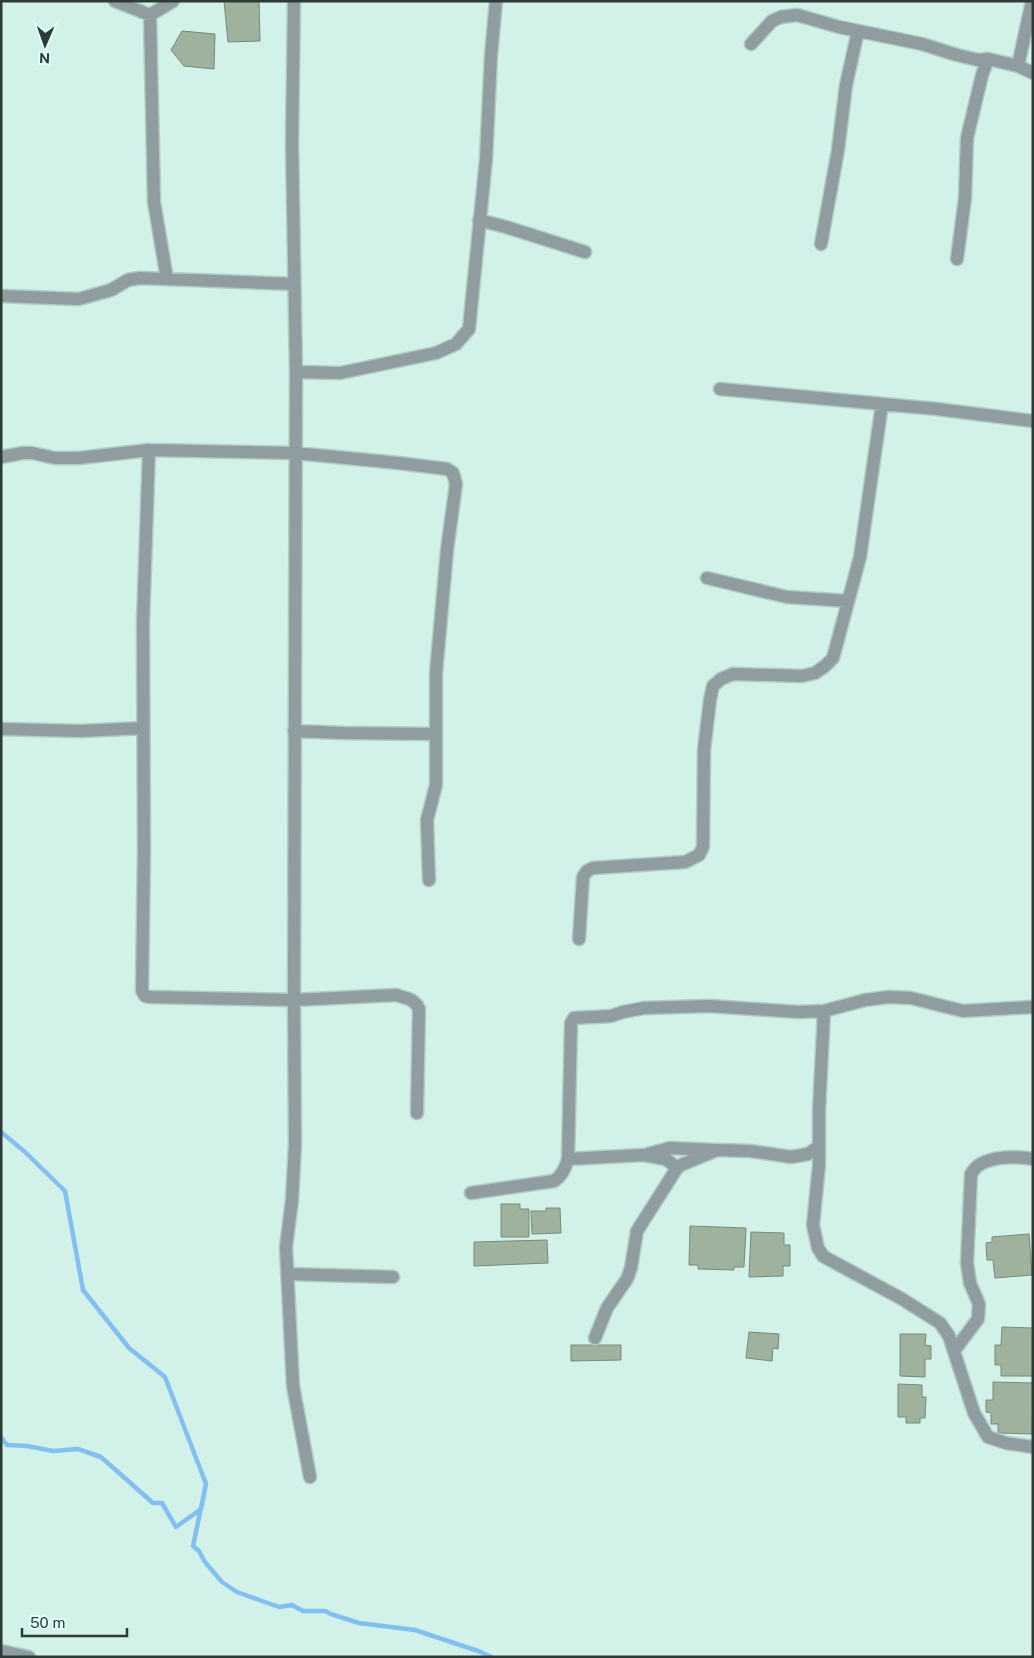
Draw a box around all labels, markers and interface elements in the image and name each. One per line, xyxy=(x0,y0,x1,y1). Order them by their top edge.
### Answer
north arrow xyxy=(20,20,70,70)
text: N xyxy=(39,50,50,66)
scale bar xyxy=(22,1606,128,1638)
text: 50 m xyxy=(30,1614,65,1631)

